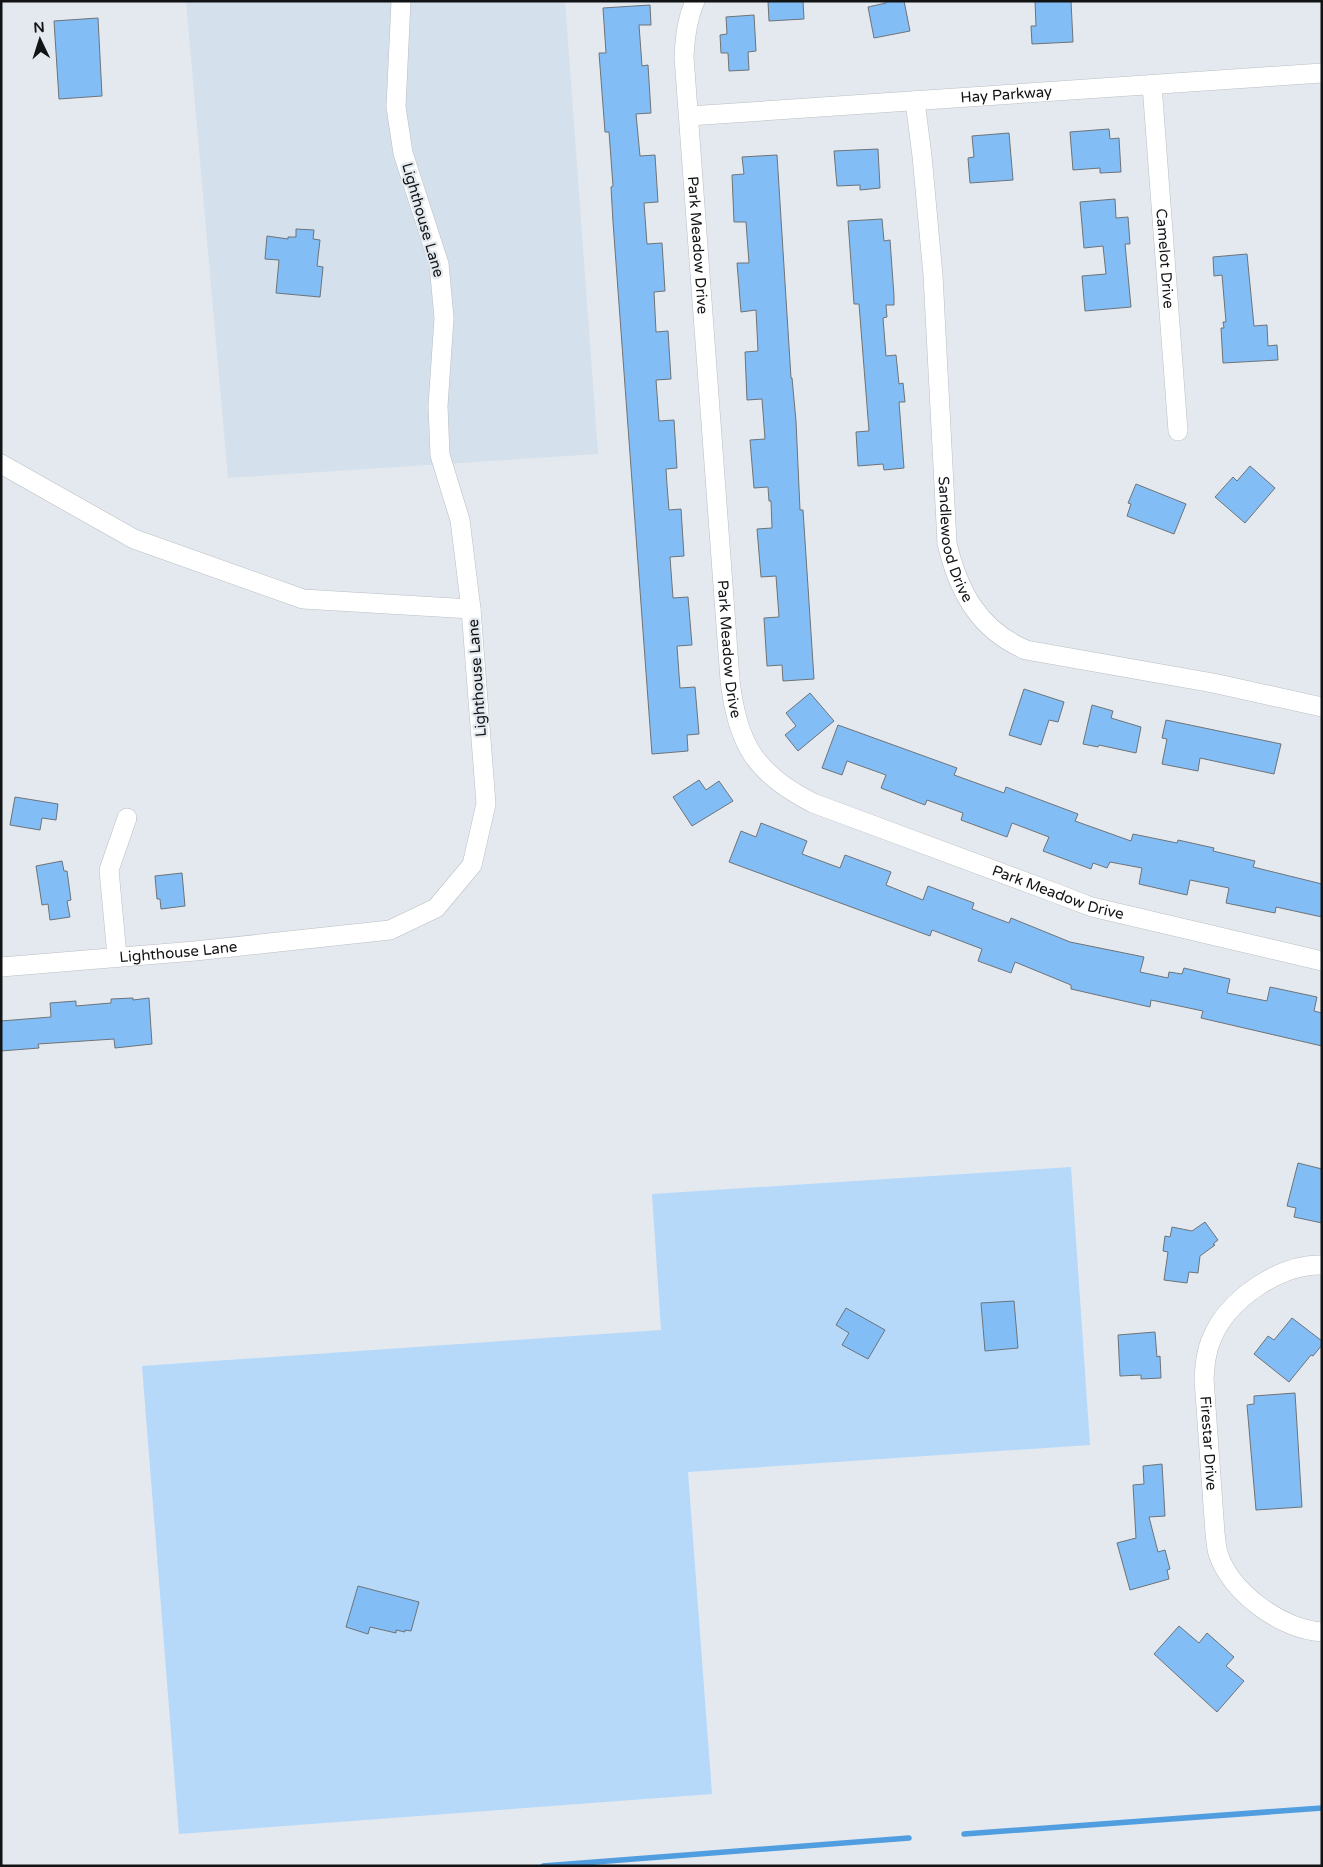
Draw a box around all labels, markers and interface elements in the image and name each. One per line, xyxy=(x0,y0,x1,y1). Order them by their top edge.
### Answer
north arrow xyxy=(15,15,65,65)
text: N xyxy=(33,19,45,36)
street label: Hay Parkway xyxy=(960,82,1053,107)
street label: Lighthouse Lane xyxy=(398,161,448,279)
street label: Park Meadow Drive xyxy=(684,175,712,315)
street label: Camelot Drive xyxy=(1152,208,1178,309)
street label: Sandlewood Drive xyxy=(935,476,977,605)
street label: Park Meadow Drive xyxy=(714,579,745,720)
street label: Lighthouse Lane xyxy=(464,618,490,738)
street label: Park Meadow Drive xyxy=(990,861,1126,923)
street label: Lighthouse Lane xyxy=(119,938,238,966)
street label: Firestar Drive xyxy=(1196,1395,1221,1491)

